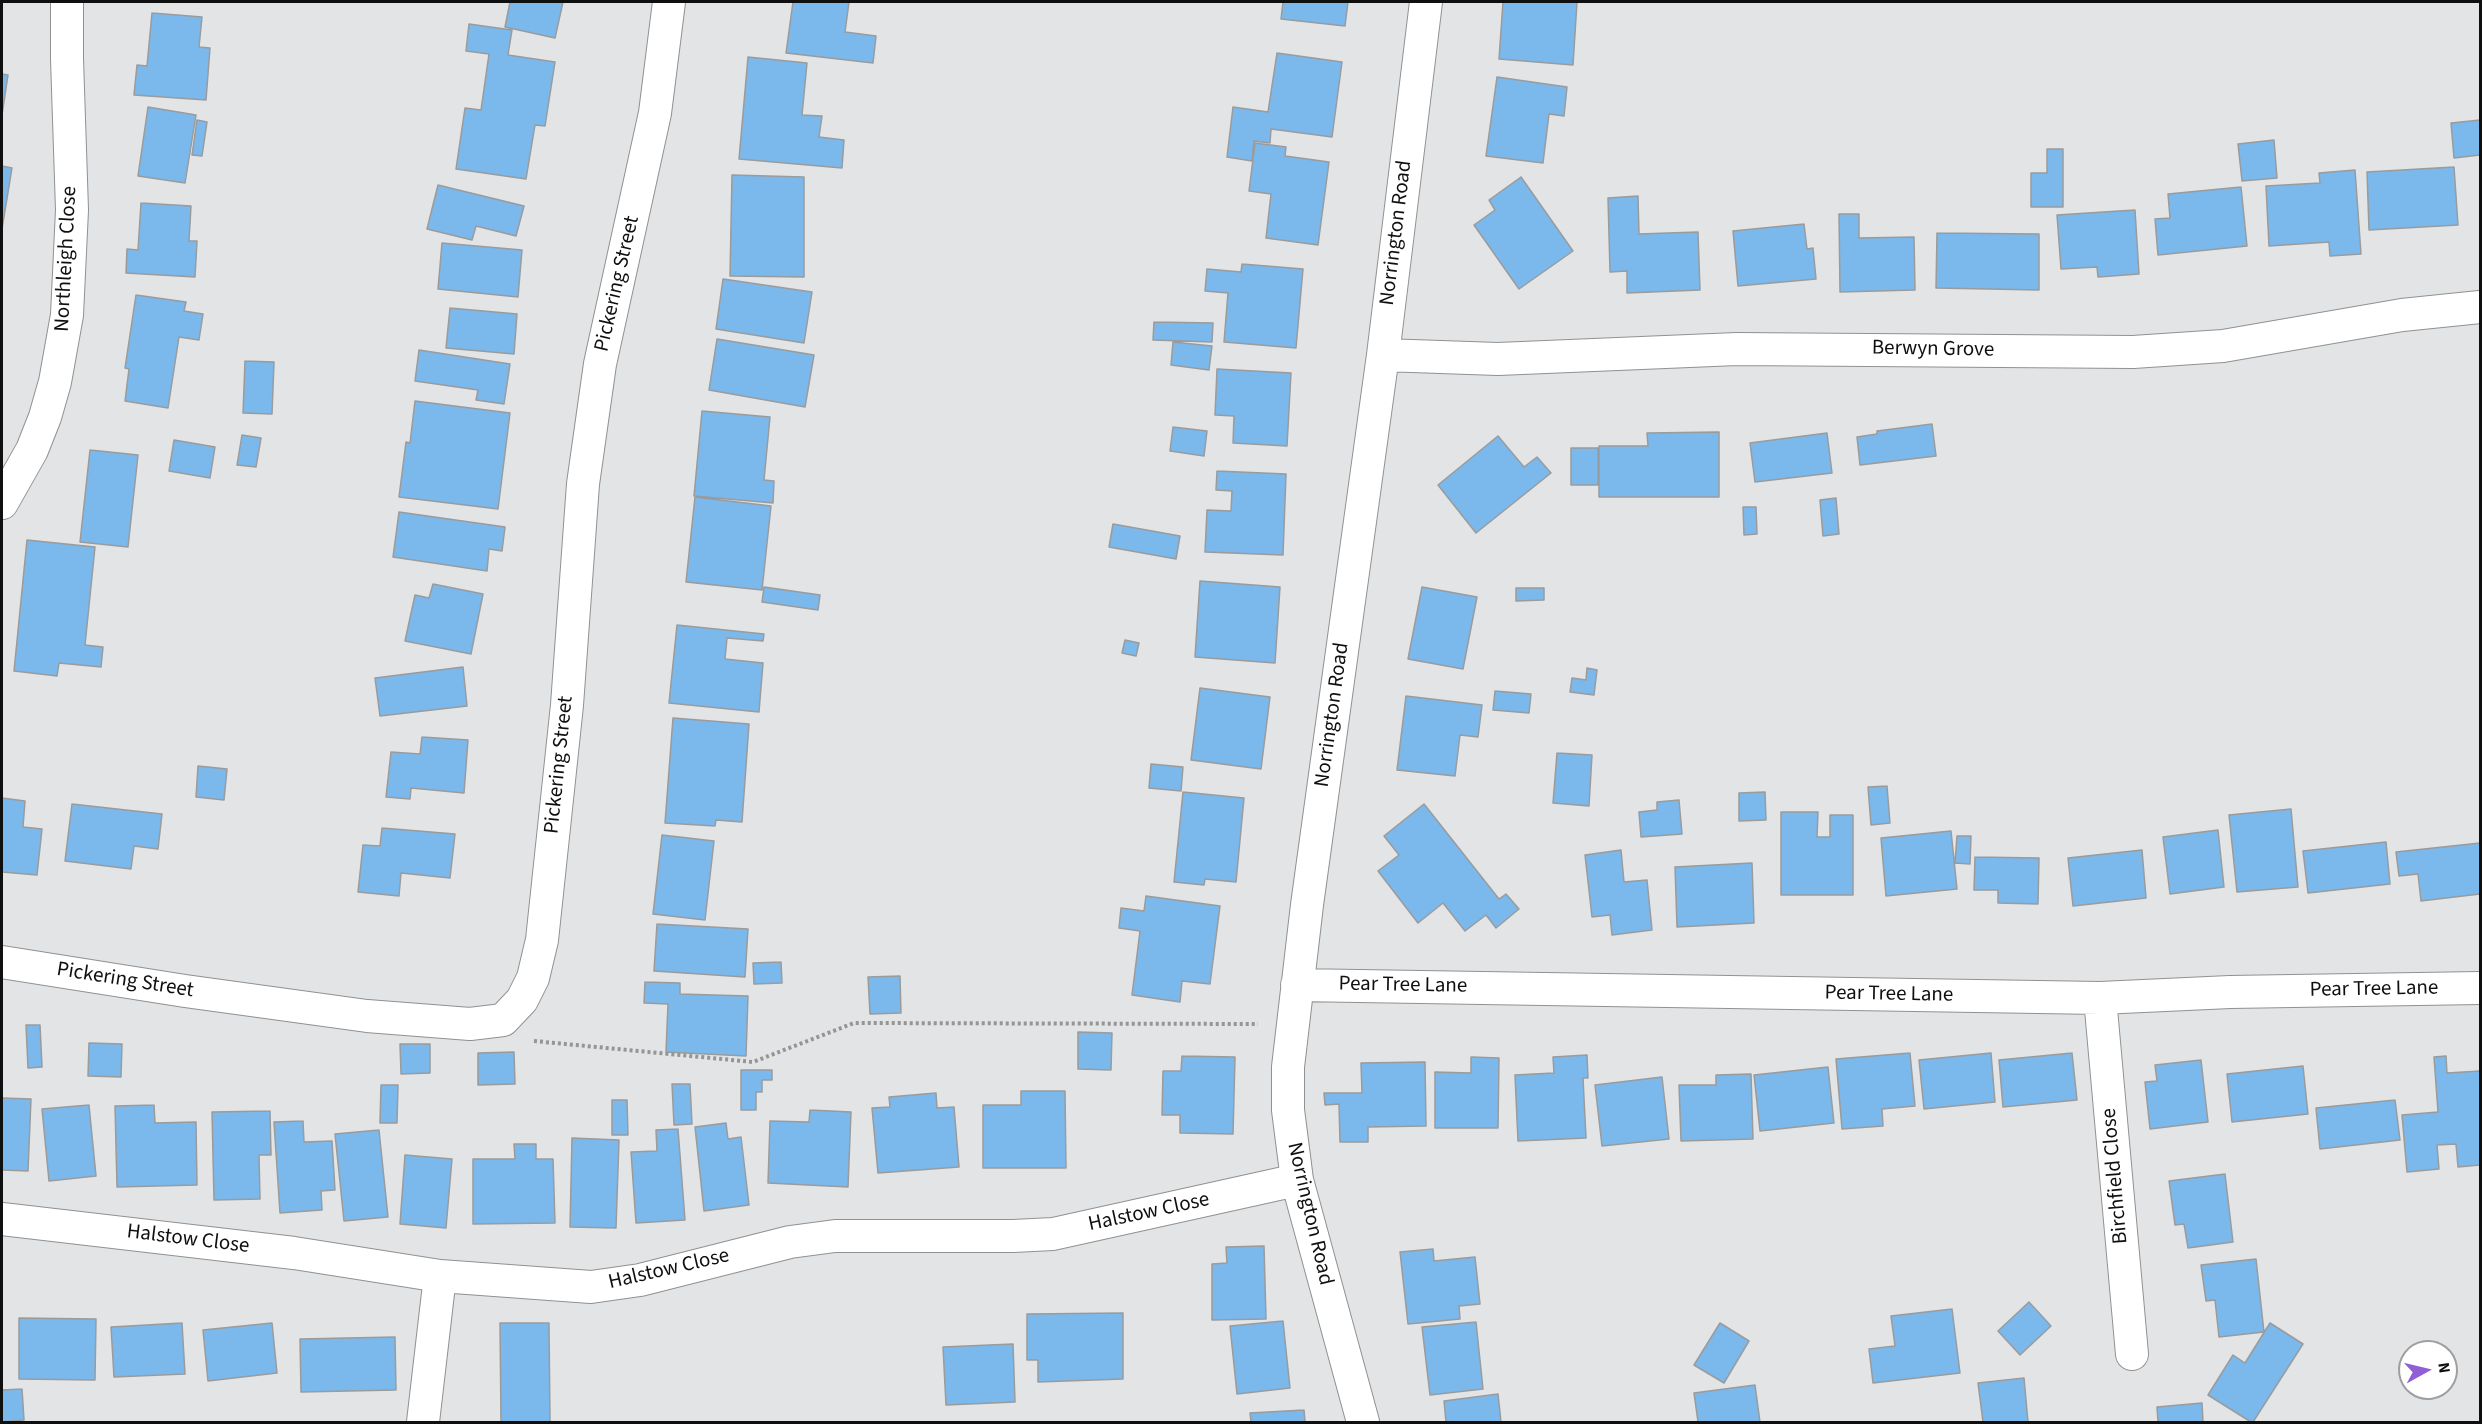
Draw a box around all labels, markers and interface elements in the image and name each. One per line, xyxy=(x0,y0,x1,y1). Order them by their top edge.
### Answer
street label: Norrington Road xyxy=(1376,159,1418,307)
street label: Northleigh Close xyxy=(51,186,83,332)
street label: Pickering Street xyxy=(590,214,646,354)
street label: Berwyn Grove xyxy=(1872,336,1994,364)
street label: Norrington Road xyxy=(1310,641,1356,789)
street label: Pickering Street xyxy=(540,695,580,835)
street label: Pickering Street xyxy=(55,958,195,1004)
street label: Pear Tree Lane xyxy=(1338,972,1468,1000)
street label: Pear Tree Lane xyxy=(2309,976,2439,1004)
street label: Pear Tree Lane xyxy=(1824,981,1954,1009)
street label: Birchfield Close xyxy=(2098,1107,2134,1245)
street label: Norrington Road xyxy=(1280,1140,1338,1288)
street label: Halstow Close xyxy=(1086,1188,1212,1238)
street label: Halstow Close xyxy=(125,1220,251,1260)
street label: Halstow Close xyxy=(606,1244,732,1296)
north arrow xyxy=(2398,1340,2458,1400)
text: N xyxy=(2432,1361,2455,1375)

